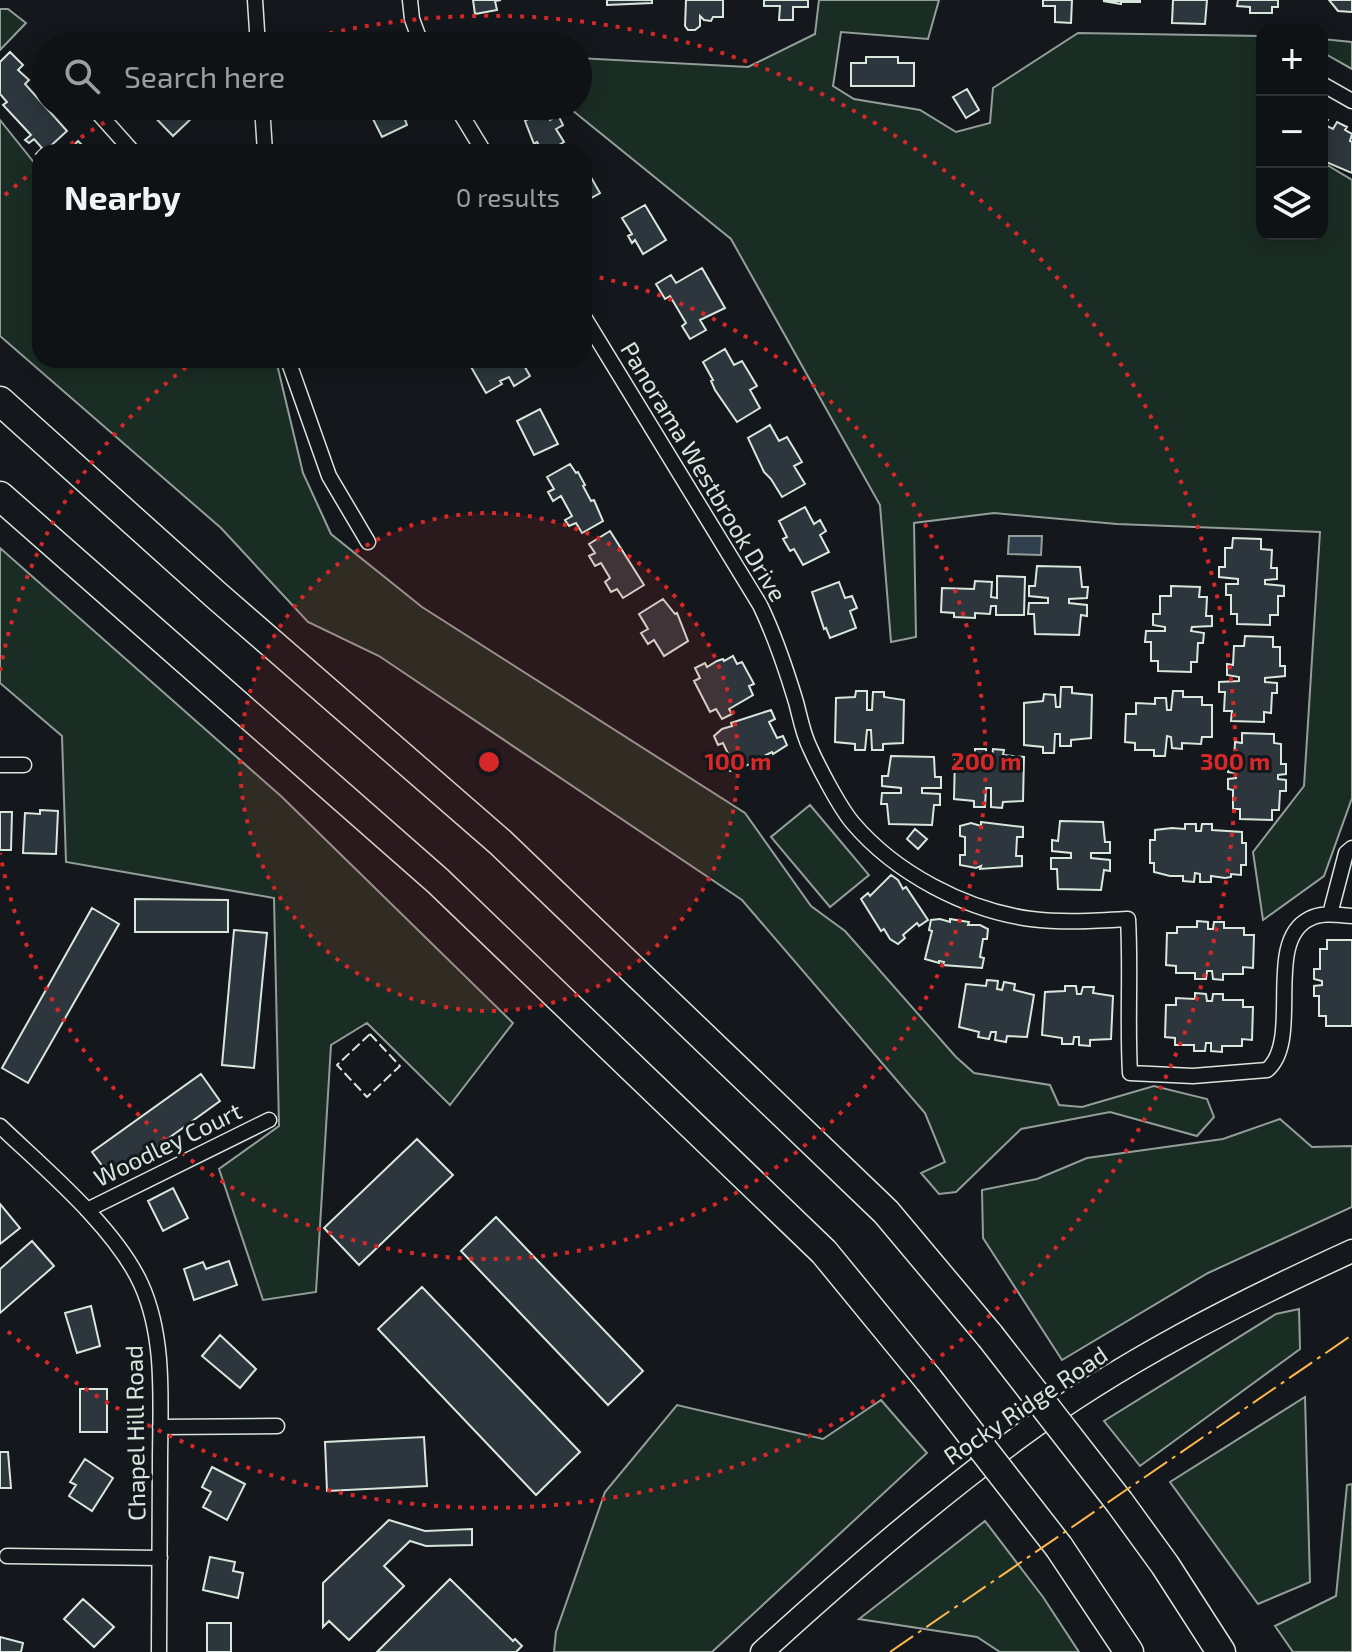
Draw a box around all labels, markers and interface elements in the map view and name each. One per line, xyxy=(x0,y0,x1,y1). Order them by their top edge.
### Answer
map controls xyxy=(1256,24,1328,240)
button: + xyxy=(1256,24,1328,96)
search box xyxy=(32,32,592,120)
icon: search xyxy=(60,54,104,98)
text: Search here xyxy=(124,58,285,94)
button: − xyxy=(1256,96,1328,168)
button: layers xyxy=(1256,168,1328,240)
text: Nearby xyxy=(64,176,181,217)
text: 0 results xyxy=(456,181,560,212)
street label: Panorama Westbrook Drive xyxy=(615,336,793,606)
text: 100 m xyxy=(705,746,771,775)
text: 200 m xyxy=(951,746,1021,775)
text: 300 m xyxy=(1200,746,1270,775)
centre of rings xyxy=(475,748,503,776)
street label: Woodley Court xyxy=(89,1095,246,1192)
street label: Rocky Ridge Road xyxy=(938,1339,1113,1470)
street label: Chapel Hill Road xyxy=(118,1345,151,1521)

